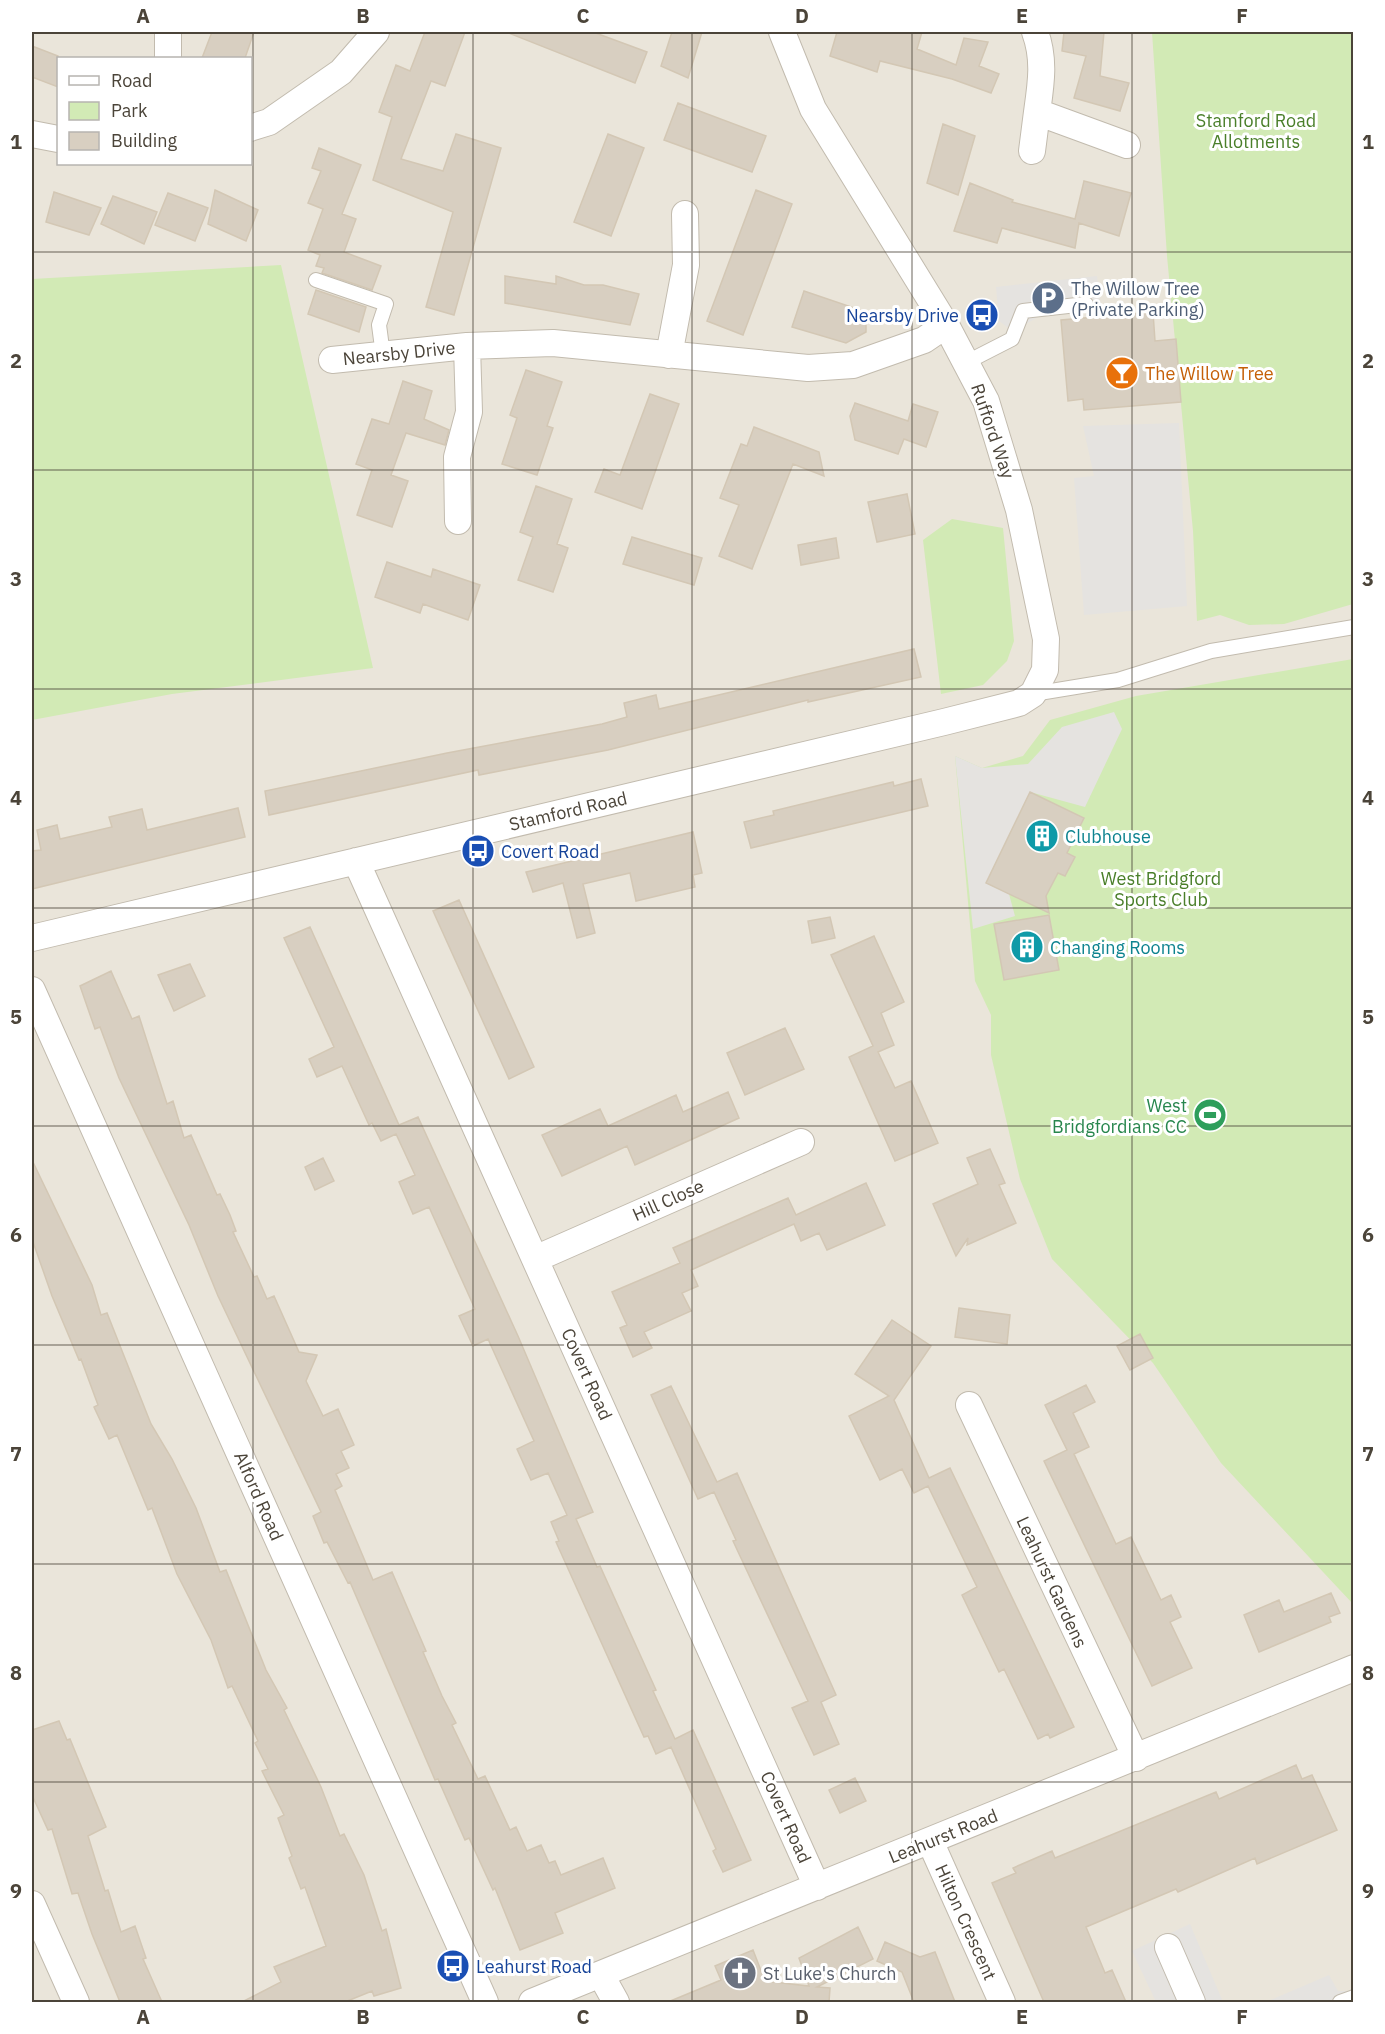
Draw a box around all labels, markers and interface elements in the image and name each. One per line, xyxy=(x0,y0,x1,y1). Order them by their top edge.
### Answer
text: A xyxy=(136,2,150,29)
text: B xyxy=(356,2,370,29)
text: C xyxy=(576,2,590,29)
text: D xyxy=(795,2,809,29)
text: E xyxy=(1016,2,1028,29)
text: F xyxy=(1236,2,1248,29)
legend xyxy=(57,57,252,165)
text: Road xyxy=(111,69,152,92)
text: Park xyxy=(111,99,148,122)
park label: Stamford Road Allotments xyxy=(1196,109,1316,153)
text: 1 xyxy=(10,128,22,155)
text: 1 xyxy=(1362,128,1374,155)
text: Building xyxy=(111,129,178,152)
place label: The Willow Tree (Private Parking) xyxy=(1071,277,1205,321)
parking icon: The Willow Tree (Private Parking) xyxy=(1030,280,1066,316)
bus stop icon: Nearsby Drive xyxy=(964,297,1000,333)
place label: Nearsby Drive xyxy=(846,304,959,327)
street label: Nearsby Drive xyxy=(342,336,456,370)
text: 2 xyxy=(10,347,22,374)
text: 2 xyxy=(1362,347,1374,374)
bar icon: The Willow Tree xyxy=(1104,355,1140,391)
place label: The Willow Tree xyxy=(1145,362,1274,385)
street label: Rufford Way xyxy=(966,380,1020,482)
text: 3 xyxy=(10,565,22,592)
text: 3 xyxy=(1362,565,1374,592)
text: 4 xyxy=(10,784,22,811)
text: 4 xyxy=(1362,784,1374,811)
street label: Stamford Road xyxy=(507,786,629,836)
building icon: Clubhouse xyxy=(1024,818,1060,854)
place label: Clubhouse xyxy=(1065,825,1151,848)
bus stop icon: Covert Road xyxy=(460,833,496,869)
place label: Covert Road xyxy=(501,840,599,863)
park label: West Bridgford Sports Club xyxy=(1101,867,1221,911)
building icon: Changing Rooms xyxy=(1009,929,1045,965)
place label: Changing Rooms xyxy=(1050,936,1185,959)
text: 5 xyxy=(10,1003,22,1030)
text: 5 xyxy=(1362,1003,1374,1030)
place label: West Bridgfordians CC xyxy=(1052,1094,1187,1138)
sports icon: West Bridgfordians CC xyxy=(1192,1097,1228,1133)
street label: Hill Close xyxy=(629,1174,707,1226)
text: 6 xyxy=(10,1221,22,1248)
text: 6 xyxy=(1362,1221,1374,1248)
street label: Covert Road xyxy=(556,1324,618,1424)
text: 7 xyxy=(10,1440,22,1467)
text: 7 xyxy=(1362,1440,1374,1467)
street label: Alford Road xyxy=(229,1448,289,1544)
street label: Leahurst Gardens xyxy=(1011,1513,1093,1651)
text: 8 xyxy=(10,1659,22,1686)
text: 8 xyxy=(1362,1659,1374,1686)
street label: Covert Road xyxy=(755,1767,817,1867)
street label: Leahurst Road xyxy=(885,1804,1001,1868)
street label: Hilton Crescent xyxy=(930,1860,1002,1984)
text: 9 xyxy=(10,1877,22,1904)
text: 9 xyxy=(1362,1877,1374,1904)
bus stop icon: Leahurst Road xyxy=(435,1948,471,1984)
place label: Leahurst Road xyxy=(476,1955,592,1978)
church icon: St Luke's Church xyxy=(722,1955,758,1991)
place label: St Luke's Church xyxy=(763,1962,897,1985)
text: A xyxy=(136,2003,150,2030)
text: B xyxy=(356,2003,370,2030)
text: C xyxy=(576,2003,590,2030)
text: D xyxy=(795,2003,809,2030)
text: E xyxy=(1016,2003,1028,2030)
text: F xyxy=(1236,2003,1248,2030)

